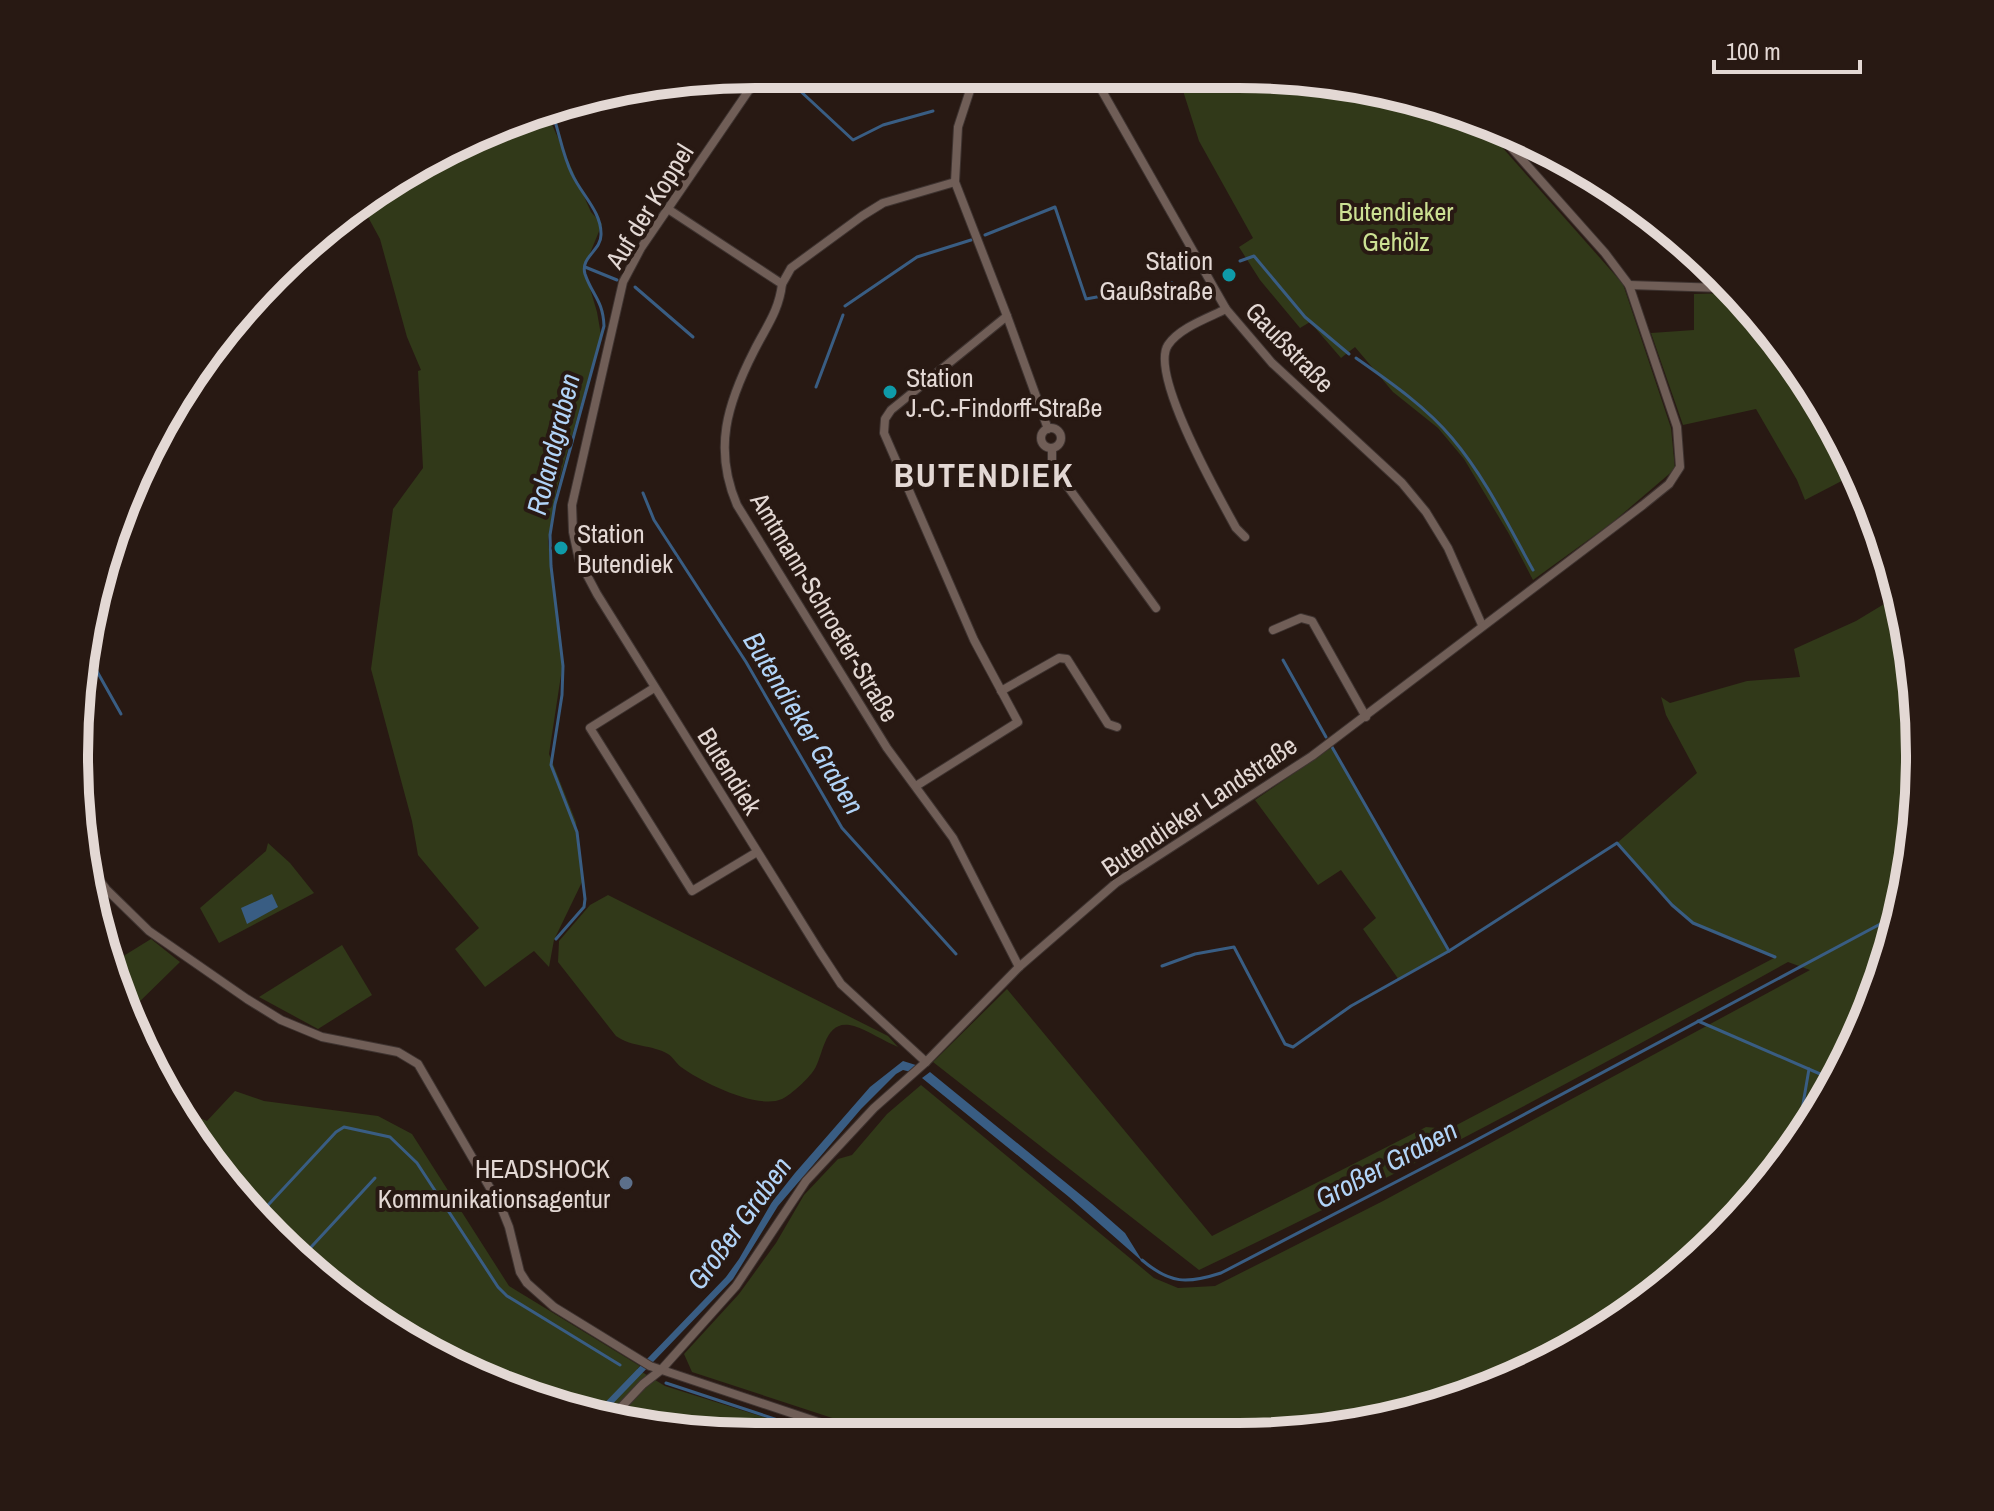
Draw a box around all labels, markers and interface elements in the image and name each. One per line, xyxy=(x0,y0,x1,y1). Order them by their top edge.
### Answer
scale bar xyxy=(1714,24,1860,74)
text: 100 m xyxy=(1726,35,1781,67)
street label: Auf der Koppel xyxy=(596,137,701,276)
park label: Butendieker Gehölz xyxy=(1339,194,1453,259)
place label: Station Gaußstraße xyxy=(1099,243,1213,308)
marker: Station Gaußstraße xyxy=(1220,266,1238,284)
street label: Gaußstraße xyxy=(1238,294,1342,400)
place label: Station J.-C.-Findorff-Straße xyxy=(906,360,1102,425)
water label: Rolandgraben xyxy=(517,369,589,519)
marker: Station J.-C.-Findorff-Straße xyxy=(881,383,899,401)
district label: BUTENDIEK xyxy=(894,452,1074,498)
street label: Amtmann-Schroeter-Straße xyxy=(742,485,907,728)
place label: Station Butendiek xyxy=(577,516,673,581)
marker: Station Butendiek xyxy=(552,539,570,557)
water label: Butendieker Graben xyxy=(734,625,874,821)
street label: Butendiek xyxy=(690,721,770,821)
street label: Butendieker Landstraße xyxy=(1094,728,1304,884)
water label: Großer Graben xyxy=(1308,1111,1464,1217)
water label: Großer Graben xyxy=(678,1149,800,1297)
place label: HEADSHOCK Kommunikationsagentur xyxy=(378,1151,610,1216)
marker: HEADSHOCK Kommunikationsagentur xyxy=(617,1174,635,1192)

